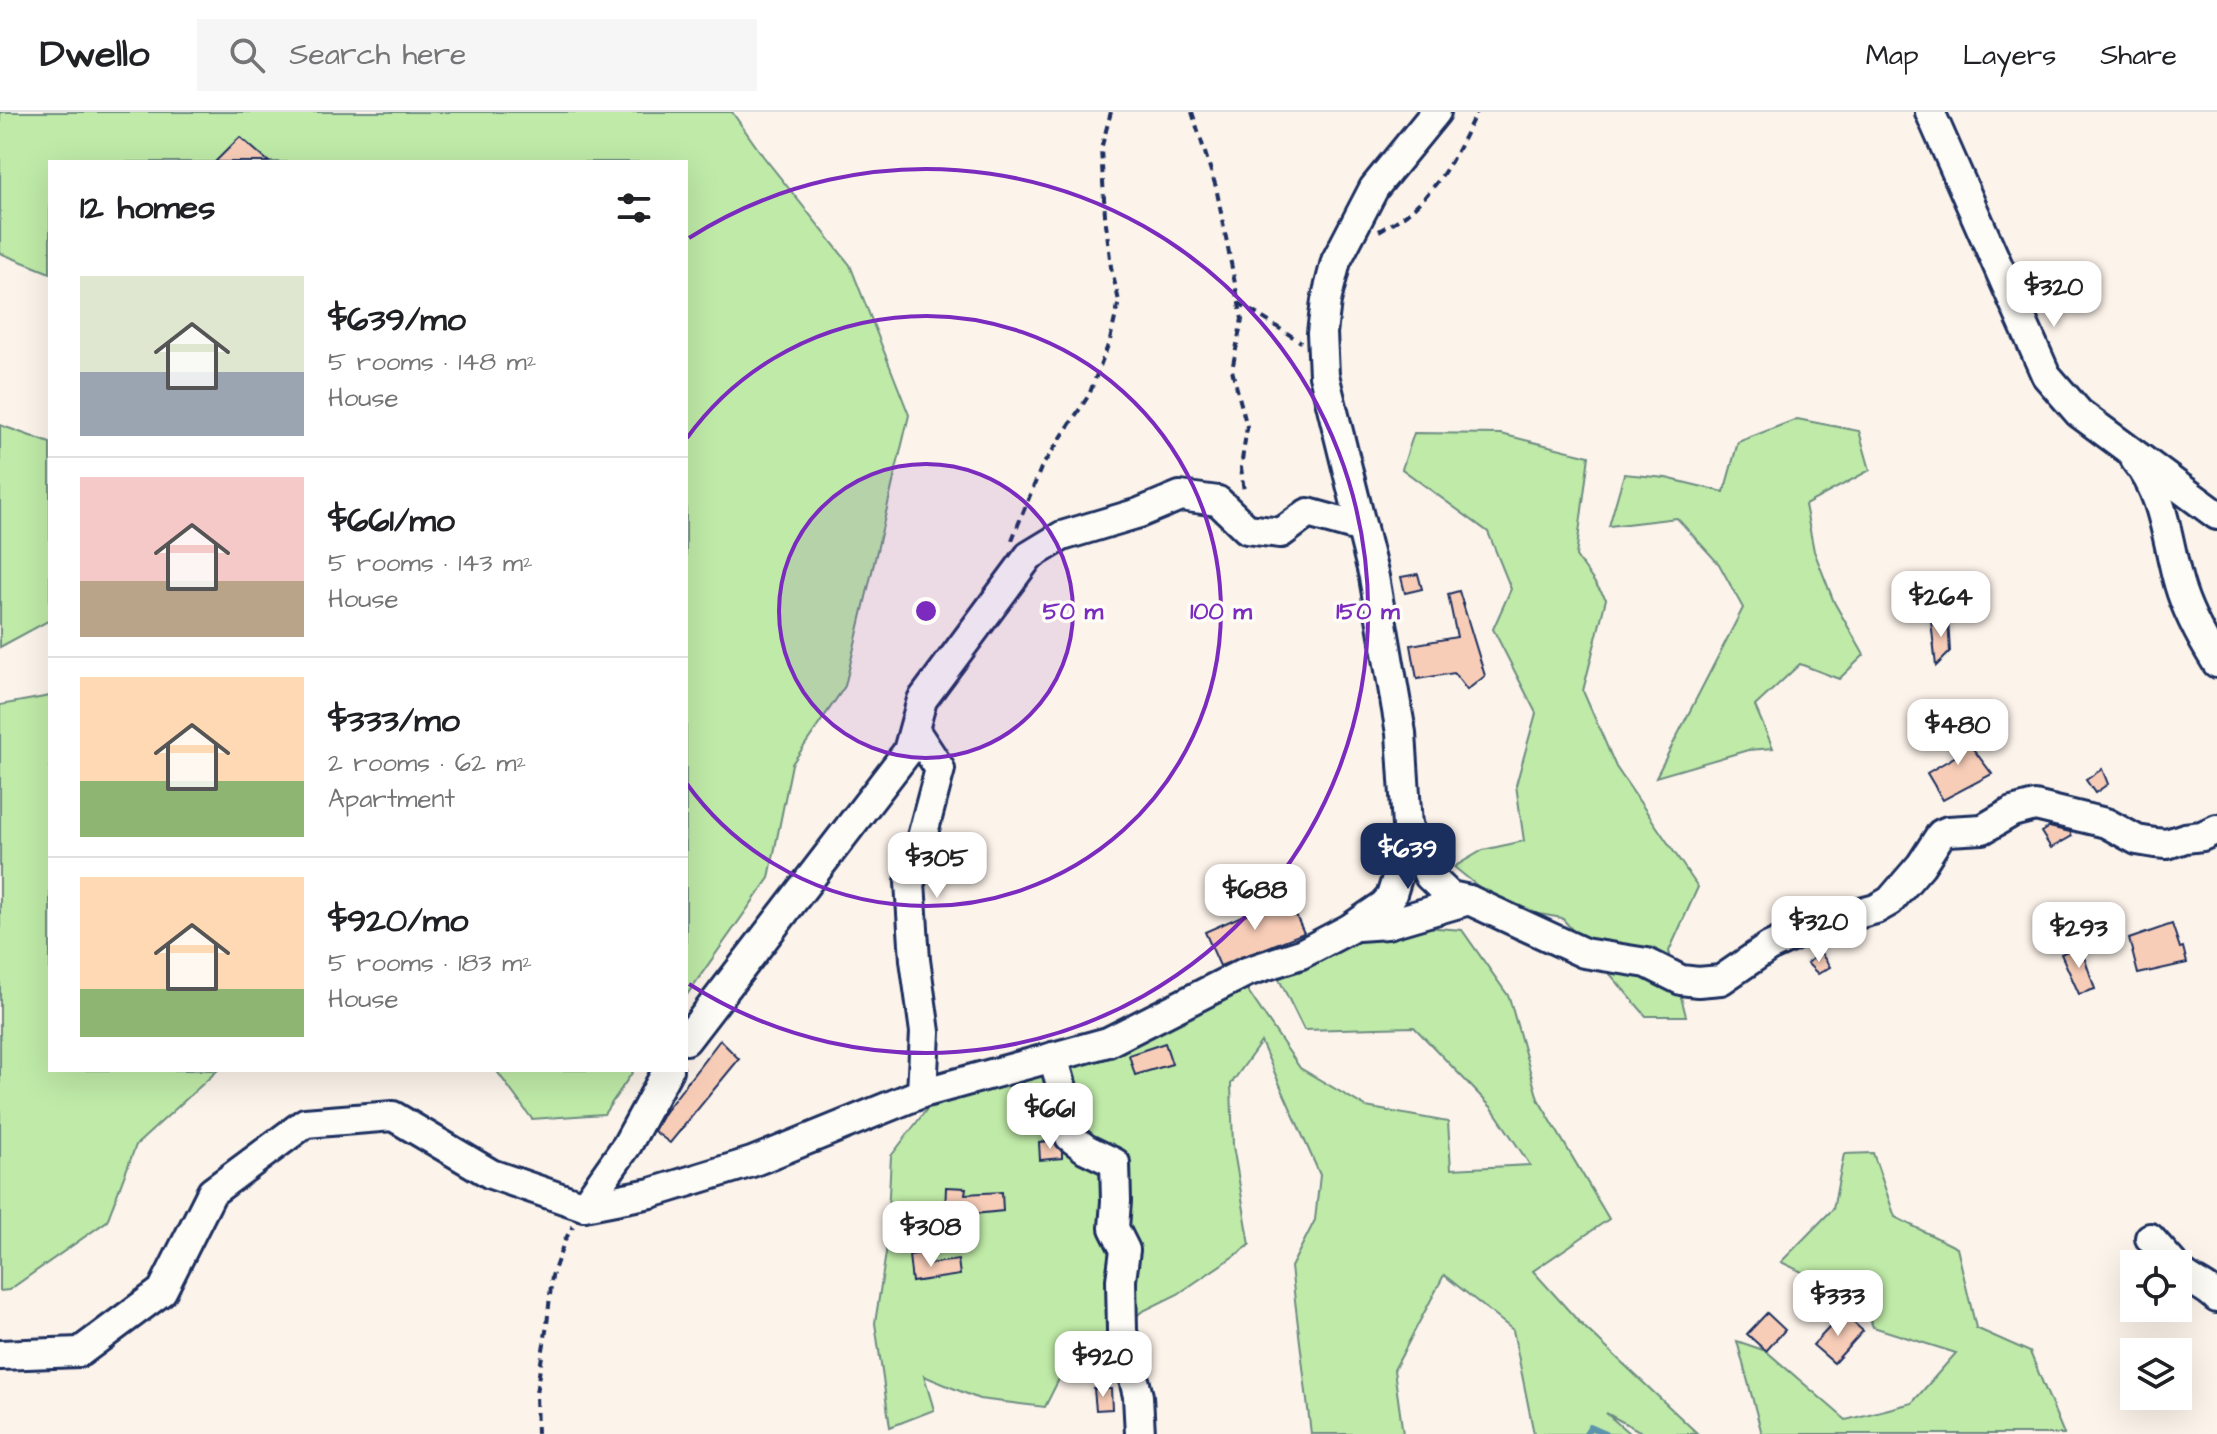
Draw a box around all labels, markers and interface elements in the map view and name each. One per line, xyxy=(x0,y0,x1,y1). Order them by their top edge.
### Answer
search box xyxy=(197,19,757,91)
text: Dwello xyxy=(40,29,149,81)
icon: search xyxy=(225,33,269,77)
text: Search here xyxy=(289,34,466,76)
text: Map xyxy=(1866,36,1919,75)
text: Layers xyxy=(1963,36,2056,75)
text: Share xyxy=(2100,36,2177,75)
text: 12 homes xyxy=(80,184,215,232)
icon: filters xyxy=(612,186,656,230)
pin: $320 xyxy=(2007,261,2101,329)
text: $320 xyxy=(2025,269,2083,305)
text: $639/mo xyxy=(328,296,466,344)
icon: home xyxy=(144,308,240,404)
text: 5 rooms · 148 m² xyxy=(328,344,536,380)
text: House xyxy=(328,380,399,416)
text: $661/mo xyxy=(328,497,455,545)
icon: home xyxy=(144,509,240,605)
text: 5 rooms · 143 m² xyxy=(328,545,533,581)
pin: $264 xyxy=(1894,571,1988,639)
text: $264 xyxy=(1909,579,1973,615)
text: House xyxy=(328,581,399,617)
text: 50 m xyxy=(1043,595,1104,629)
text: 100 m xyxy=(1190,595,1252,629)
text: 150 m xyxy=(1336,595,1400,629)
centre of rings xyxy=(912,597,940,625)
text: $333/mo xyxy=(328,697,460,745)
pin: $480 xyxy=(1911,699,2005,767)
text: $480 xyxy=(1925,707,1991,743)
icon: home xyxy=(144,709,240,805)
text: 2 rooms · 62 m² xyxy=(328,745,526,781)
text: Apartment xyxy=(328,781,455,817)
pin: $639 xyxy=(1361,823,1455,891)
text: $639 xyxy=(1379,831,1437,867)
pin: $305 xyxy=(890,832,984,900)
text: $305 xyxy=(906,840,968,876)
pin: $688 xyxy=(1208,864,1302,932)
text: $688 xyxy=(1223,872,1287,908)
pin: $320 xyxy=(1772,896,1866,964)
text: $920/mo xyxy=(328,897,468,945)
pin: $293 xyxy=(2032,902,2126,970)
text: $320 xyxy=(1790,904,1848,940)
icon: home xyxy=(144,909,240,1005)
text: $293 xyxy=(2050,910,2108,946)
text: 5 rooms · 183 m² xyxy=(328,945,532,981)
text: House xyxy=(328,981,399,1017)
pin: $661 xyxy=(1003,1083,1097,1151)
text: $661 xyxy=(1025,1091,1075,1127)
pin: $308 xyxy=(884,1201,978,1269)
text: $308 xyxy=(901,1209,961,1245)
map controls xyxy=(2120,1250,2192,1410)
button: locate xyxy=(2120,1250,2192,1322)
pin: $333 xyxy=(1791,1270,1885,1338)
text: $333 xyxy=(1811,1278,1865,1314)
pin: $920 xyxy=(1056,1331,1150,1399)
button: layers xyxy=(2120,1338,2192,1410)
text: $920 xyxy=(1073,1339,1133,1375)

